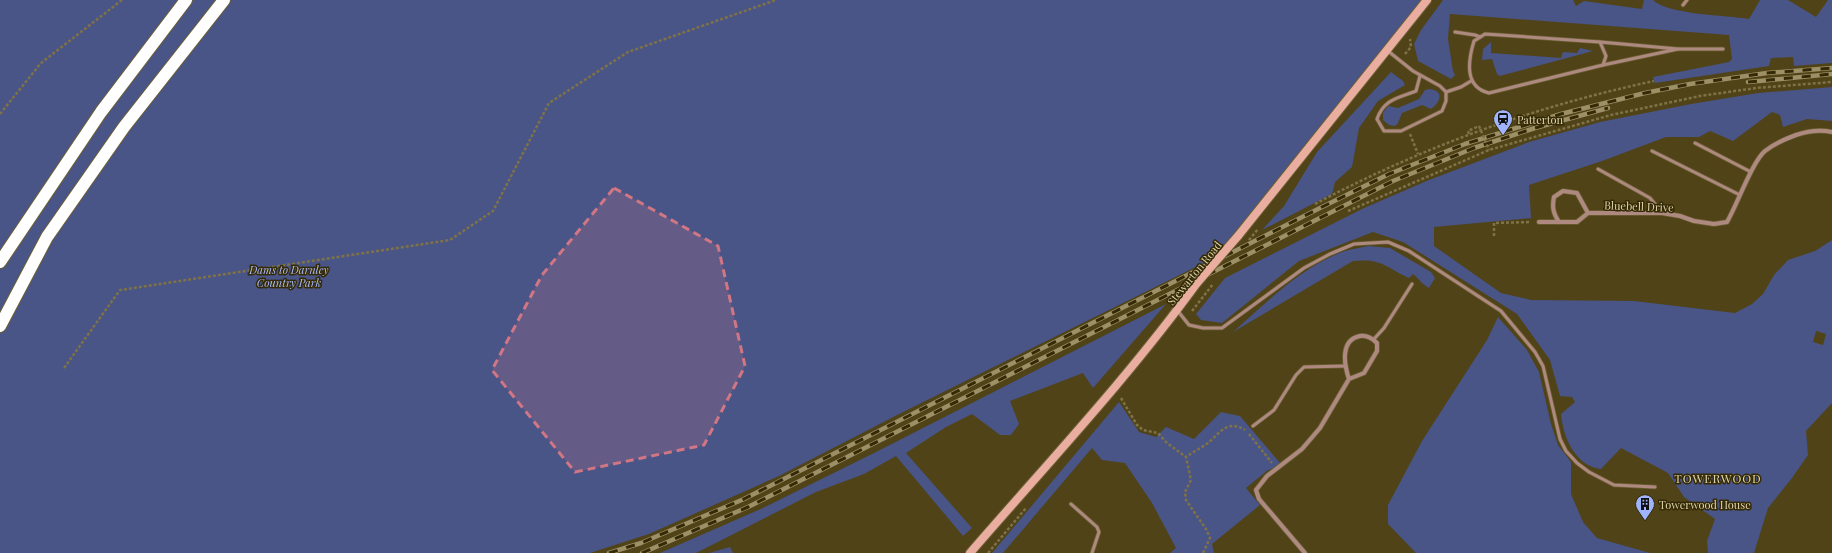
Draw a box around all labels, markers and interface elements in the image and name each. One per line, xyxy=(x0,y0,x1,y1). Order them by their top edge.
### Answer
station icon: Patterton xyxy=(1492,108,1514,136)
place label: Patterton xyxy=(1517,112,1564,127)
street label: Bluebell Drive xyxy=(1604,197,1674,215)
street label: Stewarton Road xyxy=(1164,237,1225,308)
park label: Dams to Darnley Country Park xyxy=(248,262,329,290)
district label: TOWERWOOD xyxy=(1674,470,1762,486)
building icon: Towerwood House xyxy=(1634,493,1656,521)
place label: Towerwood House xyxy=(1659,497,1751,512)

